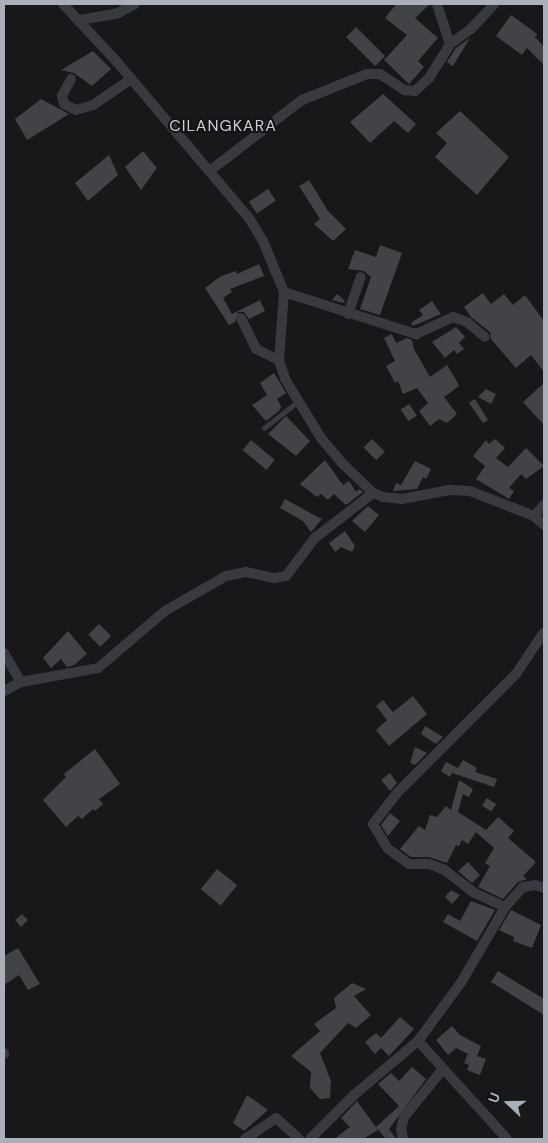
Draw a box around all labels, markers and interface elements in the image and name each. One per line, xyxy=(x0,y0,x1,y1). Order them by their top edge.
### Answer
district label: CILANGKARA xyxy=(168,116,278,136)
north arrow xyxy=(483,1078,533,1128)
text: U xyxy=(484,1090,504,1105)

